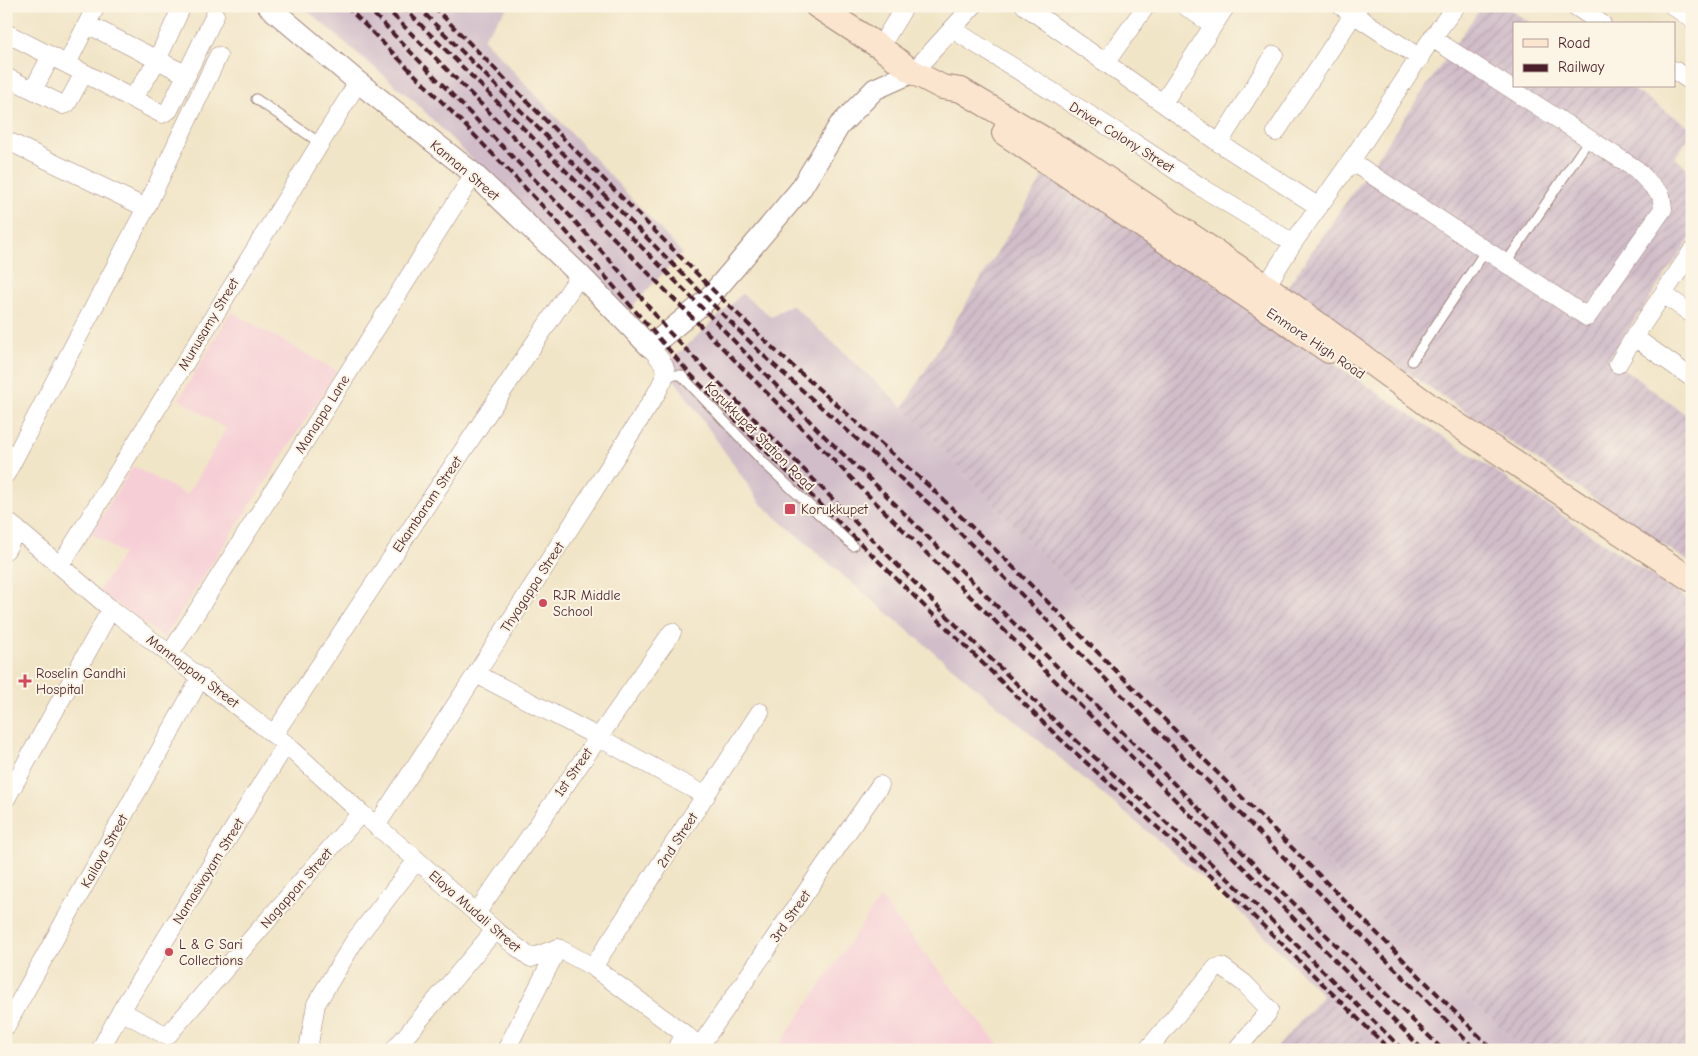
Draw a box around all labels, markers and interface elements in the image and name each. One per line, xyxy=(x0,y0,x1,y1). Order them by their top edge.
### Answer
legend xyxy=(1513,22,1676,88)
text: Road xyxy=(1558,34,1590,52)
text: Railway xyxy=(1558,58,1605,76)
street label: Driver Colony Street xyxy=(1066,98,1178,177)
street label: Kannan Street xyxy=(427,136,504,205)
street label: Munusamy Street xyxy=(174,274,243,373)
street label: Enmore High Road xyxy=(1263,304,1368,383)
street label: Manappa Lane xyxy=(292,372,353,457)
street label: Korukkupet Station Road xyxy=(701,378,818,495)
street label: Ekambaram Street xyxy=(389,452,466,556)
place label: Korukkupet xyxy=(801,501,869,518)
marker: Korukkupet xyxy=(783,502,797,516)
street label: Thyagappa Street xyxy=(497,538,569,636)
place label: RJR Middle School xyxy=(553,587,621,620)
marker: RJR Middle School xyxy=(537,597,549,609)
street label: Mannappan Street xyxy=(143,631,243,712)
place label: Roselin Gandhi Hospital xyxy=(36,665,126,698)
marker: Roselin Gandhi Hospital xyxy=(18,674,32,688)
street label: 1st Street xyxy=(551,744,597,800)
street label: 2nd Street xyxy=(653,809,702,871)
street label: Kailaya Street xyxy=(77,811,132,891)
street label: Namasivayam Street xyxy=(169,814,248,927)
street label: Nagappan Street xyxy=(257,844,336,932)
street label: Elaya Mudali Street xyxy=(425,867,525,957)
street label: 3rd Street xyxy=(766,886,815,945)
place label: L & G Sari Collections xyxy=(179,936,243,969)
marker: L & G Sari Collections xyxy=(163,946,175,958)

